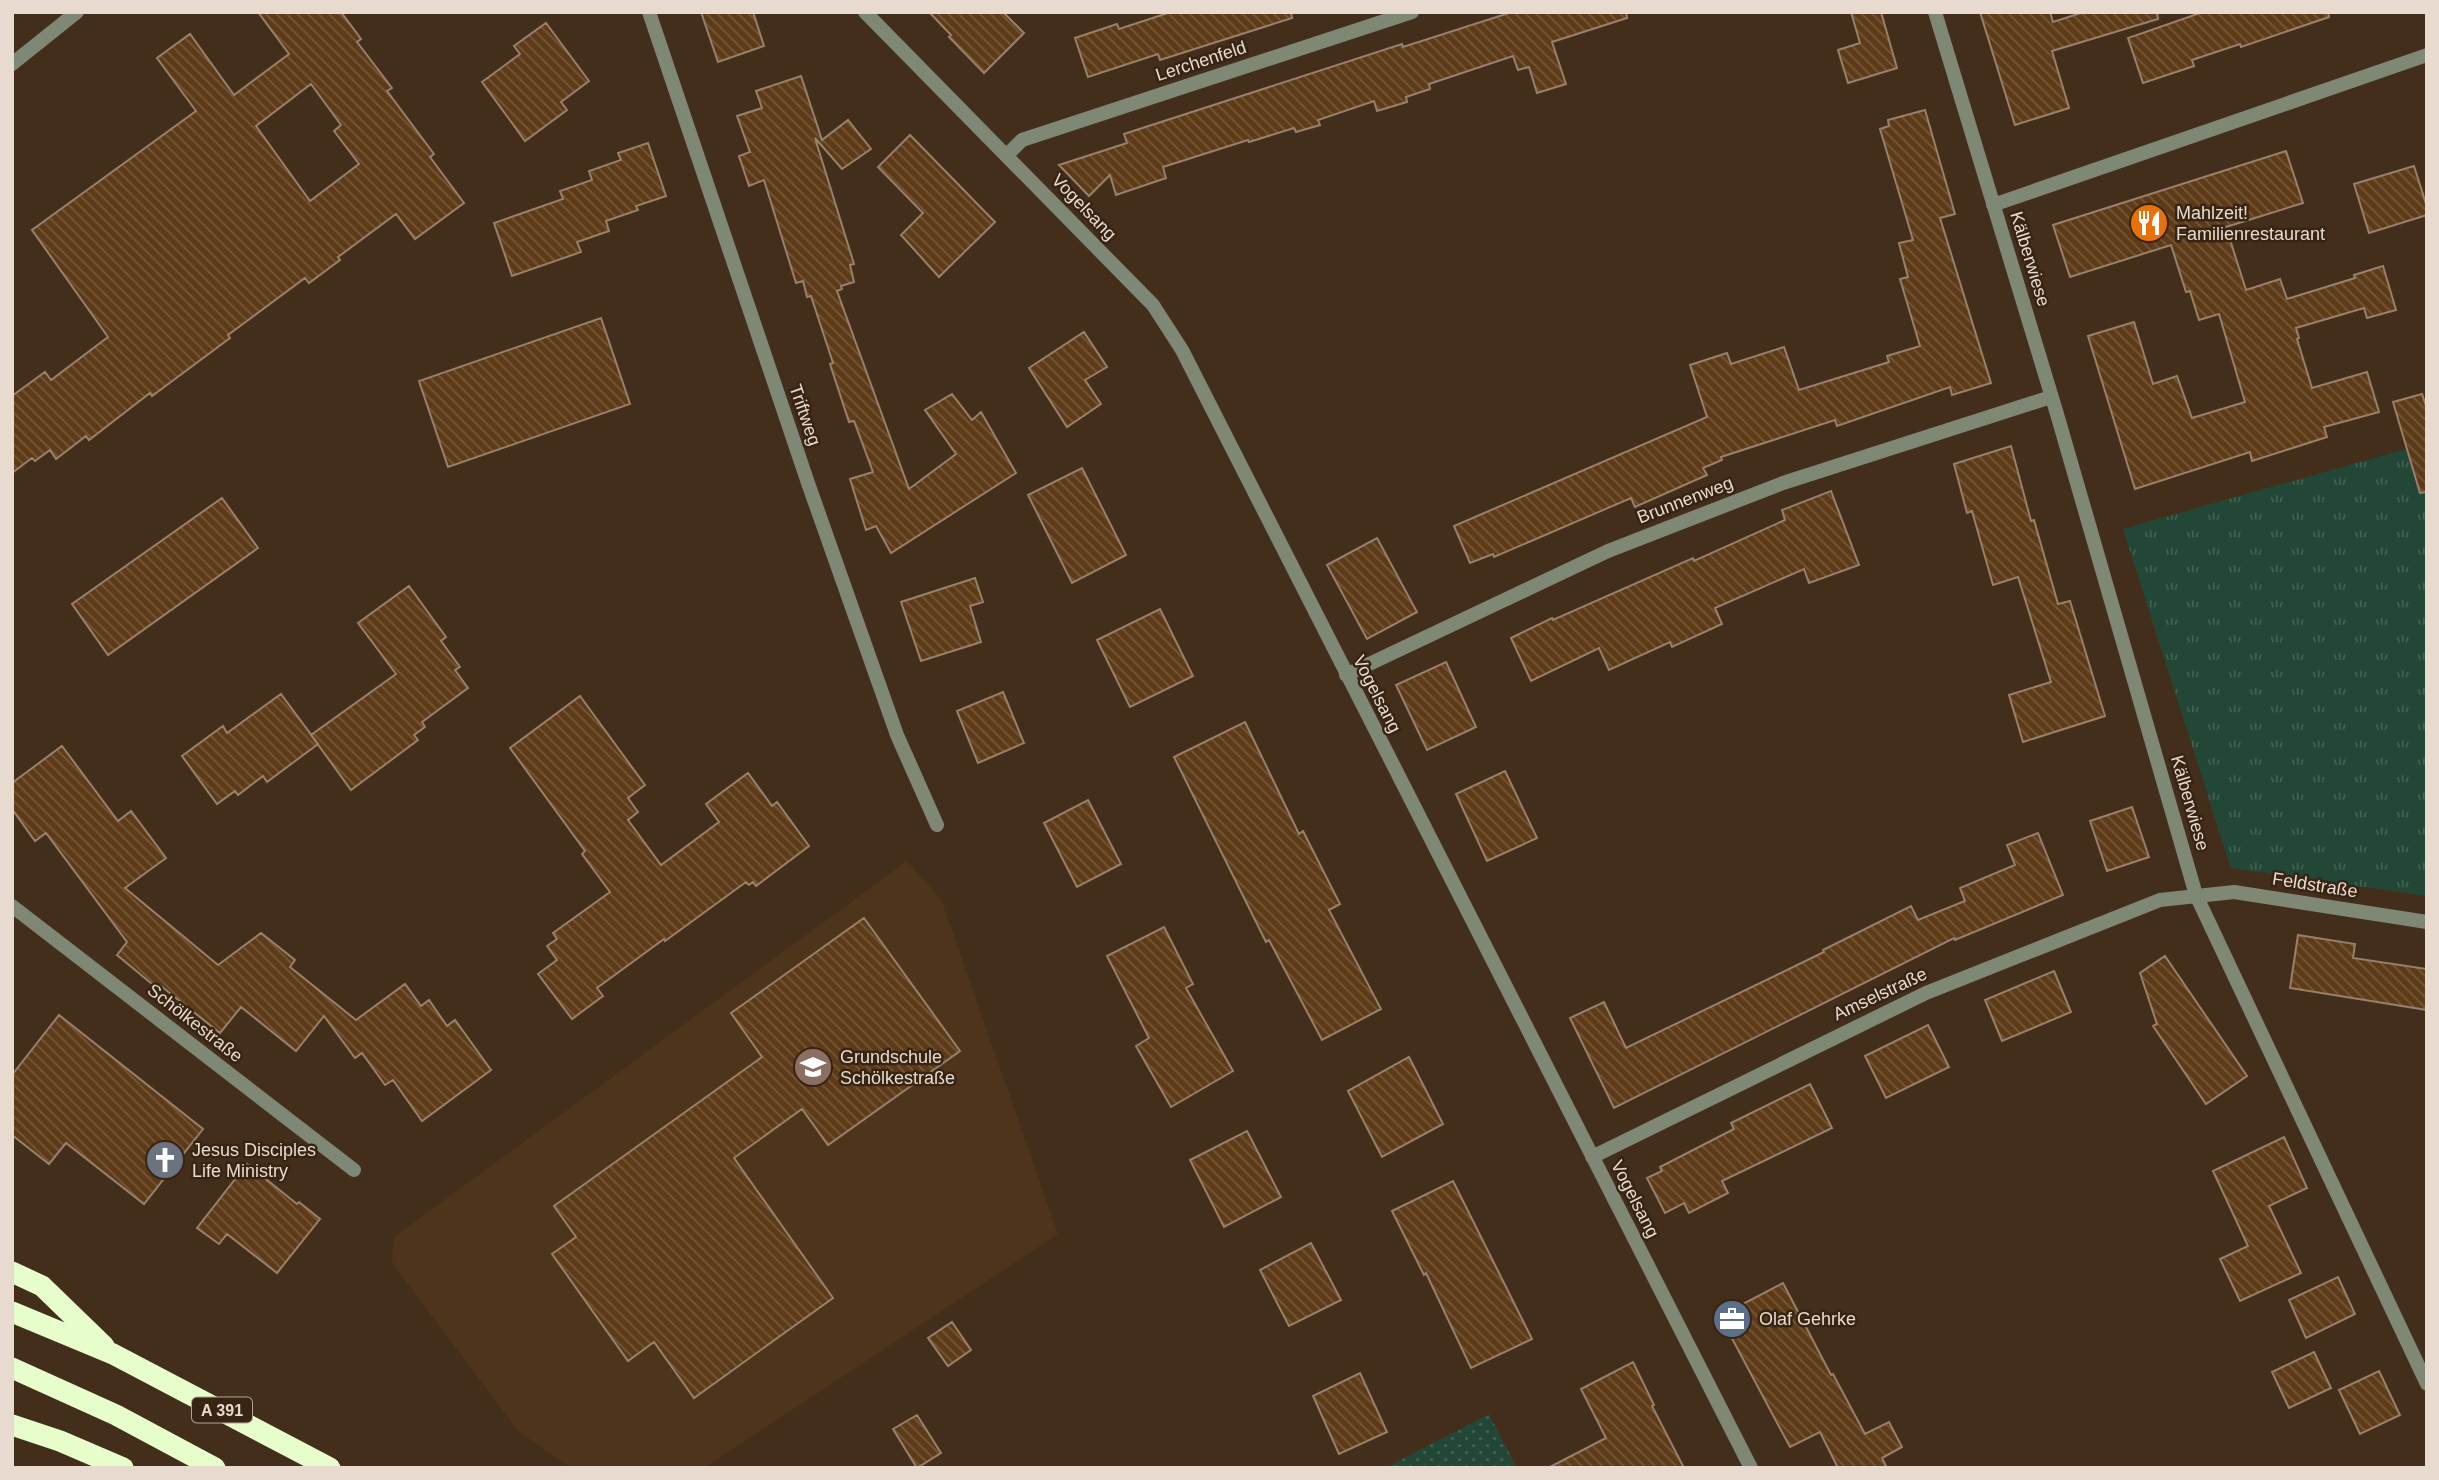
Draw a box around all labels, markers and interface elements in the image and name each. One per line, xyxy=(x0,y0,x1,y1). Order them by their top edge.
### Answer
street label: Lerchenfeld xyxy=(1153,37,1249,85)
street label: Vogelsang xyxy=(1048,170,1120,244)
restaurant icon: Mahlzeit! Familienrestaurant xyxy=(2128,202,2170,244)
place label: Mahlzeit! Familienrestaurant xyxy=(2176,203,2325,244)
street label: Kälberwiese xyxy=(2006,209,2054,309)
street label: Triftweg xyxy=(785,382,825,448)
street label: Brunnenweg xyxy=(1634,473,1736,527)
street label: Vogelsang xyxy=(1349,652,1405,736)
street label: Kälberwiese xyxy=(2167,753,2213,853)
street label: Feldstraße xyxy=(2271,868,2359,902)
street label: Amselstraße xyxy=(1830,964,1930,1024)
street label: Schölkestraße xyxy=(144,980,246,1066)
school or university icon: Grundschule Schölkestraße xyxy=(792,1046,834,1088)
place label: Grundschule Schölkestraße xyxy=(840,1047,955,1088)
church icon: Jesus Disciples Life Ministry xyxy=(144,1139,186,1181)
place label: Jesus Disciples Life Ministry xyxy=(192,1140,316,1181)
street label: Vogelsang xyxy=(1607,1157,1663,1241)
office icon: Olaf Gehrke xyxy=(1711,1298,1753,1340)
place label: Olaf Gehrke xyxy=(1759,1309,1856,1329)
road number: A 391 xyxy=(192,1398,252,1422)

